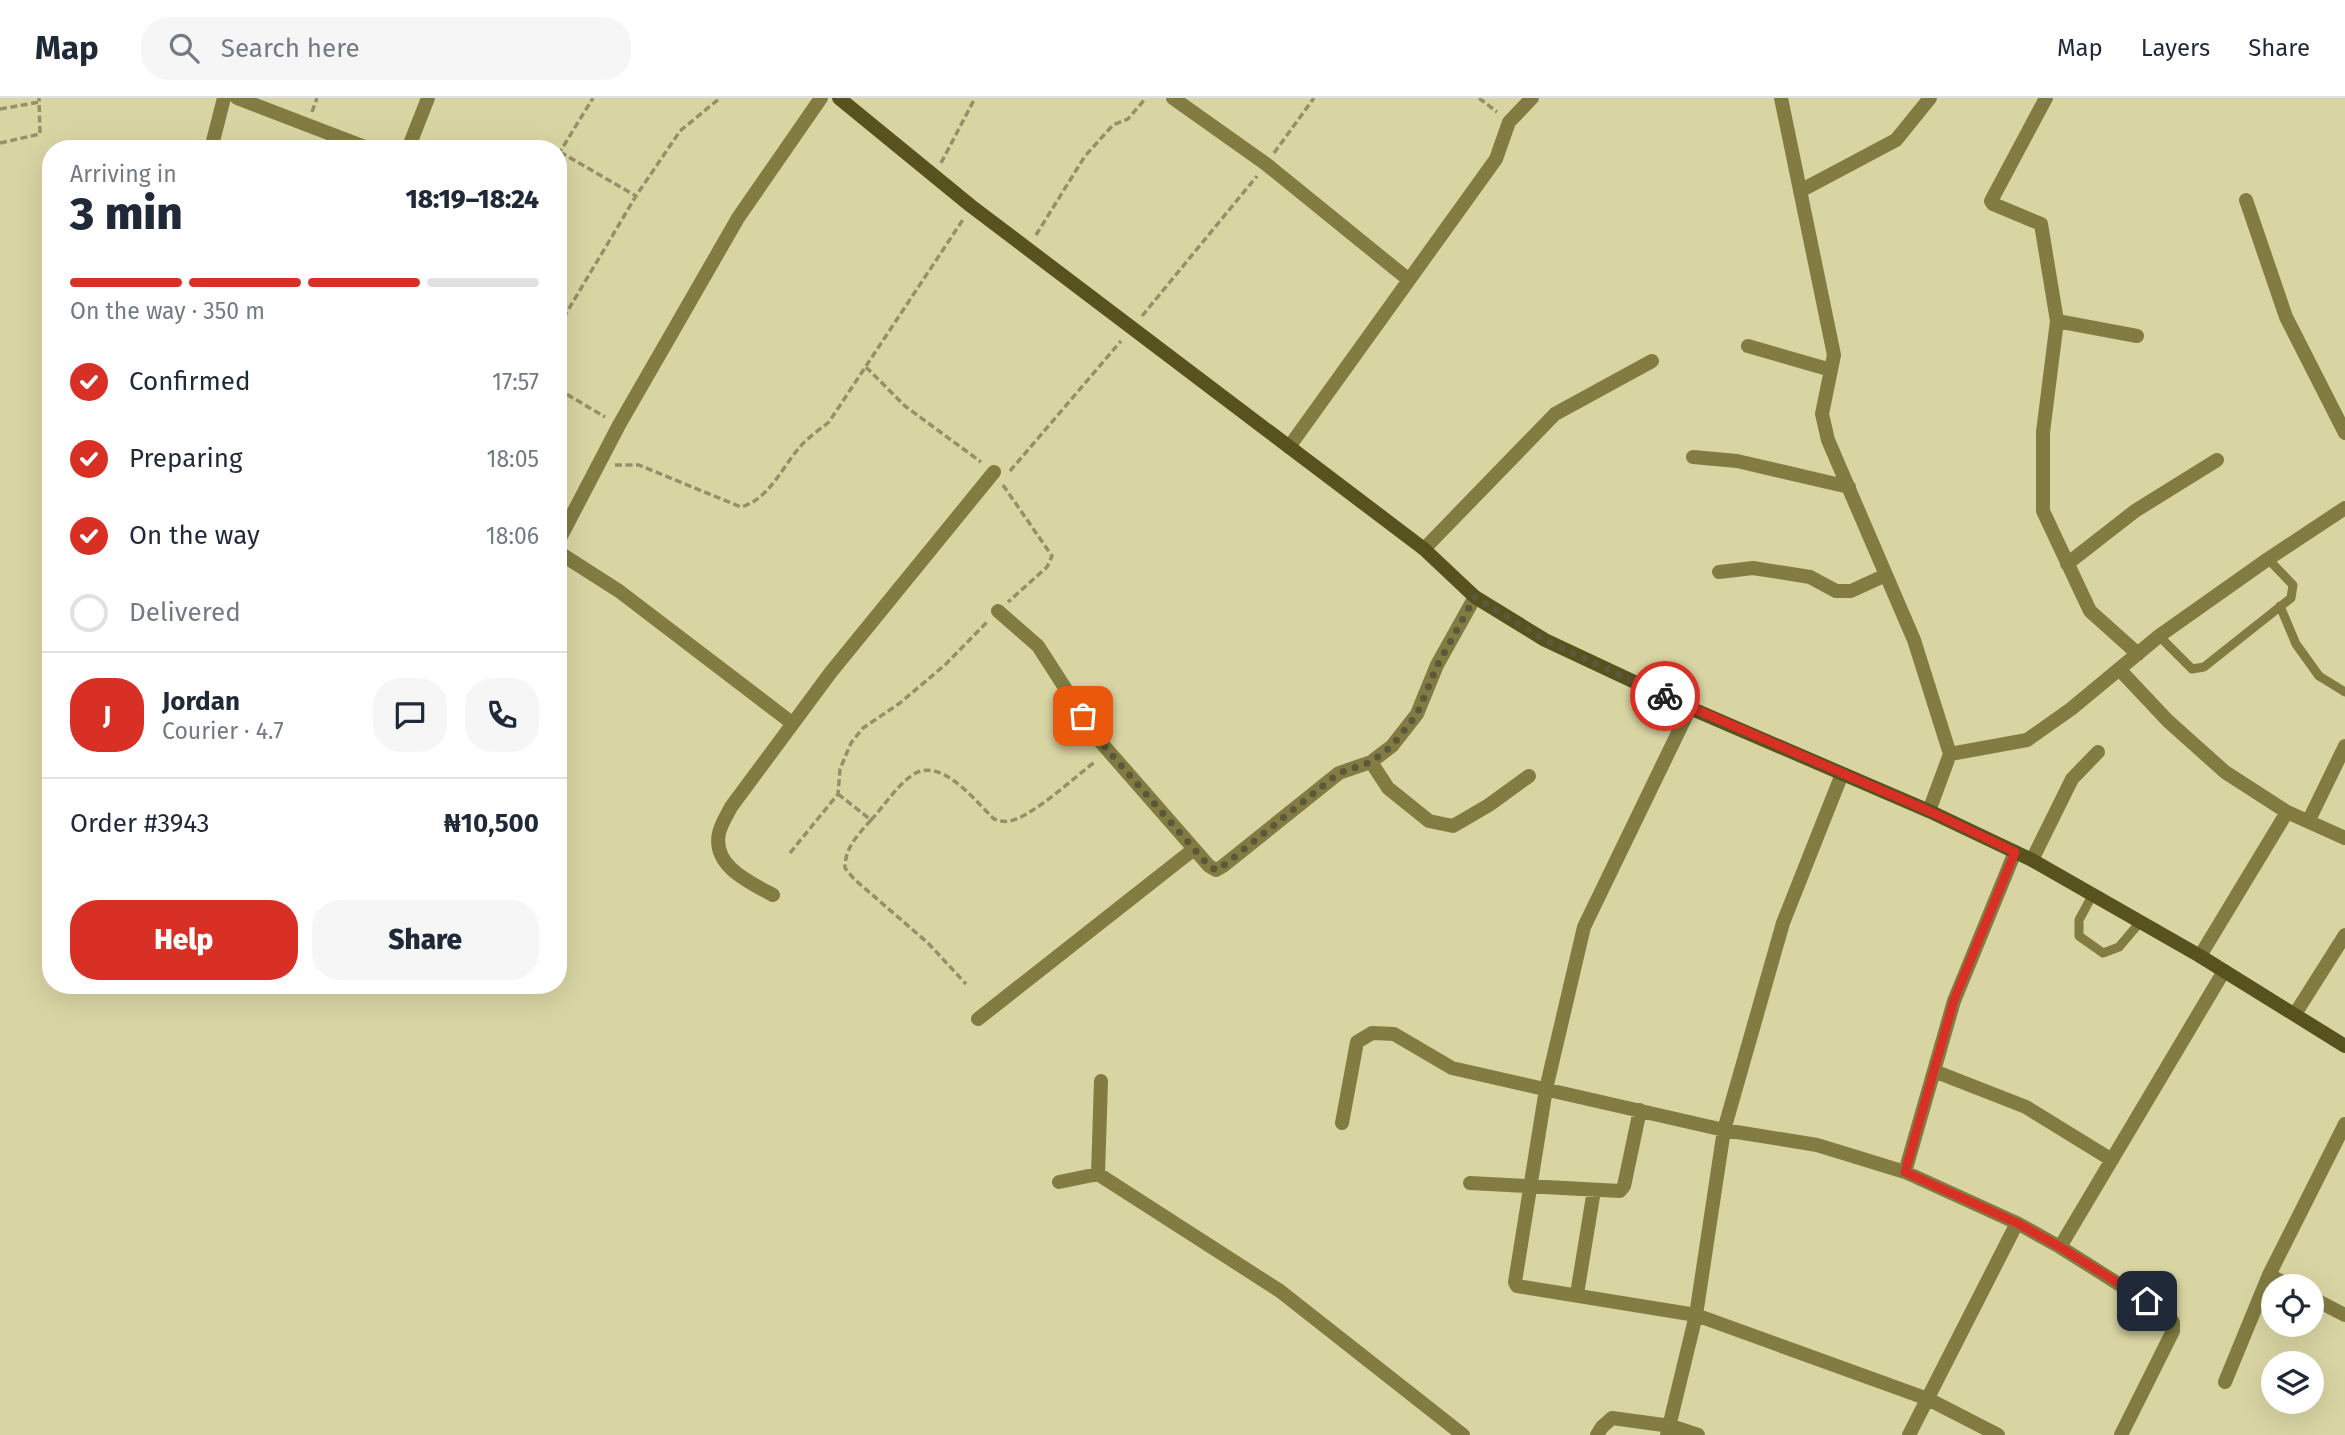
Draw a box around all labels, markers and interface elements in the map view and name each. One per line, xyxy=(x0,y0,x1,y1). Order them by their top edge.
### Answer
search box xyxy=(141,17,631,80)
text: Map xyxy=(35,28,99,68)
icon: search xyxy=(165,29,203,67)
text: Search here xyxy=(221,33,360,64)
text: Map xyxy=(2057,34,2103,62)
text: Layers xyxy=(2141,34,2210,62)
text: Share xyxy=(2248,34,2310,62)
text: Arriving in xyxy=(70,160,177,188)
text: 18:19–18:24 xyxy=(405,184,539,215)
text: 3 min xyxy=(70,186,183,241)
text: On the way · 350 m xyxy=(70,297,265,325)
icon: check xyxy=(70,363,108,401)
text: Confirmed xyxy=(129,366,250,397)
text: 17:57 xyxy=(492,368,539,396)
icon: check xyxy=(70,440,108,478)
text: Preparing xyxy=(129,443,242,474)
text: 18:05 xyxy=(486,445,539,473)
icon: check xyxy=(70,517,108,555)
text: On the way xyxy=(129,520,260,551)
text: 18:06 xyxy=(486,522,539,550)
text: Delivered xyxy=(129,597,241,628)
courier xyxy=(1630,661,1700,731)
icon: bike xyxy=(1646,677,1684,715)
button: chat xyxy=(373,678,447,752)
button: phone xyxy=(465,678,539,752)
text: Jordan xyxy=(162,686,240,717)
pin xyxy=(1053,686,1113,746)
icon: bag xyxy=(1064,697,1102,735)
text: J xyxy=(103,700,111,731)
text: Courier · 4.7 xyxy=(162,717,284,745)
text: Order #3943 xyxy=(70,808,210,839)
text: ₦10,500 xyxy=(444,808,539,839)
button: Help xyxy=(70,900,298,980)
button: Share xyxy=(312,900,539,980)
pin xyxy=(2117,1271,2177,1331)
map controls xyxy=(2261,1274,2324,1414)
button: locate xyxy=(2261,1274,2324,1337)
icon: home xyxy=(2128,1282,2166,1320)
button: layers xyxy=(2261,1351,2324,1414)

